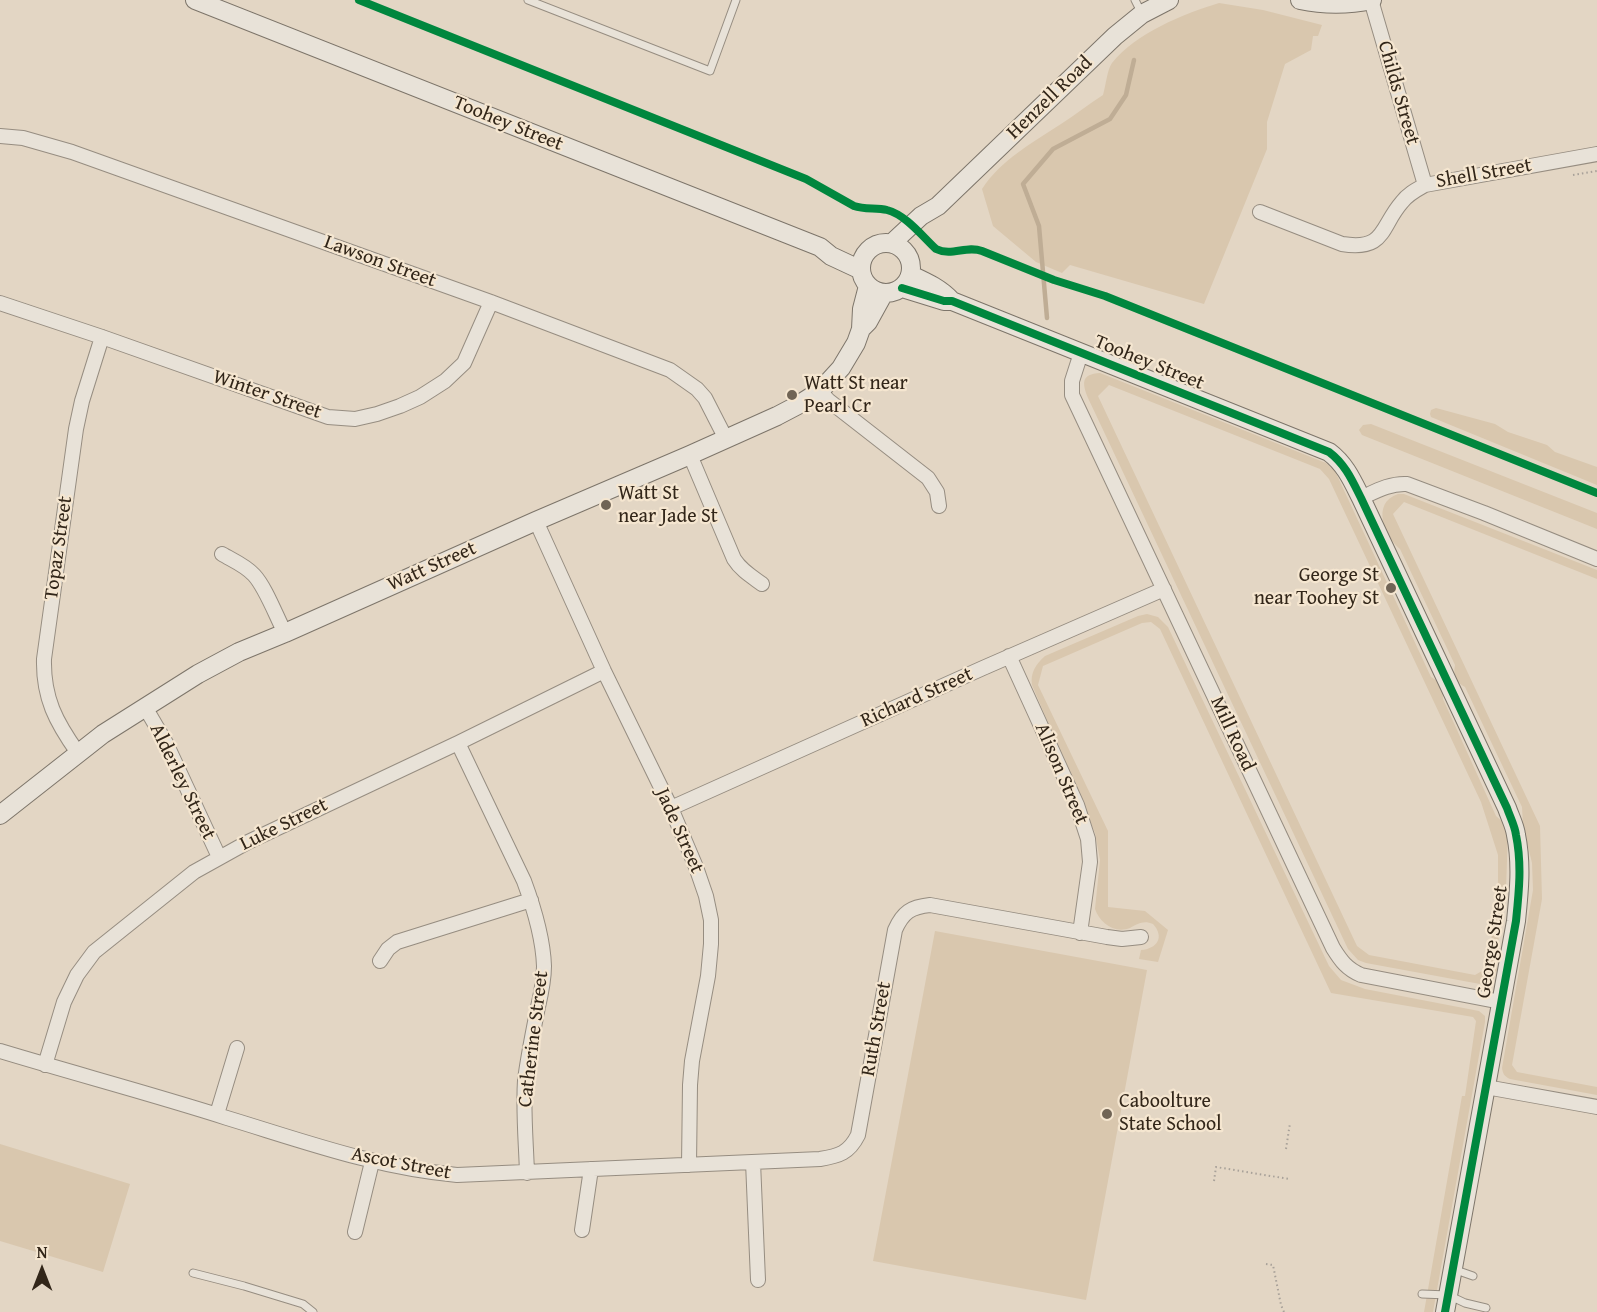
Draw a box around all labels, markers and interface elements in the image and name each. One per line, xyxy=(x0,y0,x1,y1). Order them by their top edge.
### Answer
street label: Childs Street xyxy=(1372,38,1424,148)
street label: Henzell Road xyxy=(1002,51,1098,145)
street label: Toohey Street xyxy=(450,91,566,157)
street label: Shell Street xyxy=(1434,154,1534,194)
street label: Lawson Street xyxy=(321,231,439,293)
street label: Toohey Street xyxy=(1091,330,1207,396)
street label: Winter Street xyxy=(209,365,325,425)
place label: Watt St near Pearl Cr xyxy=(804,372,908,419)
marker: Watt St near Pearl Cr xyxy=(785,388,799,402)
place label: Watt St near Jade St xyxy=(618,482,718,529)
street label: Topaz Street xyxy=(40,495,78,601)
marker: Watt St near Jade St xyxy=(599,498,613,512)
street label: Watt Street xyxy=(384,537,480,597)
place label: George St near Toohey St xyxy=(1254,564,1379,611)
marker: George St near Toohey St xyxy=(1384,581,1398,595)
street label: Richard Street xyxy=(857,663,977,733)
street label: Mill Road xyxy=(1204,693,1260,775)
street label: Alderley Street xyxy=(144,720,220,844)
street label: Alison Street xyxy=(1029,720,1093,828)
street label: Jade Street xyxy=(650,785,708,877)
street label: Luke Street xyxy=(236,793,332,857)
street label: George Street xyxy=(1472,884,1514,1000)
street label: Catherine Street xyxy=(514,969,554,1109)
street label: Ruth Street xyxy=(857,980,897,1078)
place label: Caboolture State School xyxy=(1119,1090,1222,1137)
marker: Caboolture State School xyxy=(1100,1107,1114,1121)
street label: Ascot Street xyxy=(349,1143,453,1185)
north arrow xyxy=(12,1240,72,1300)
text: N xyxy=(37,1240,47,1264)

